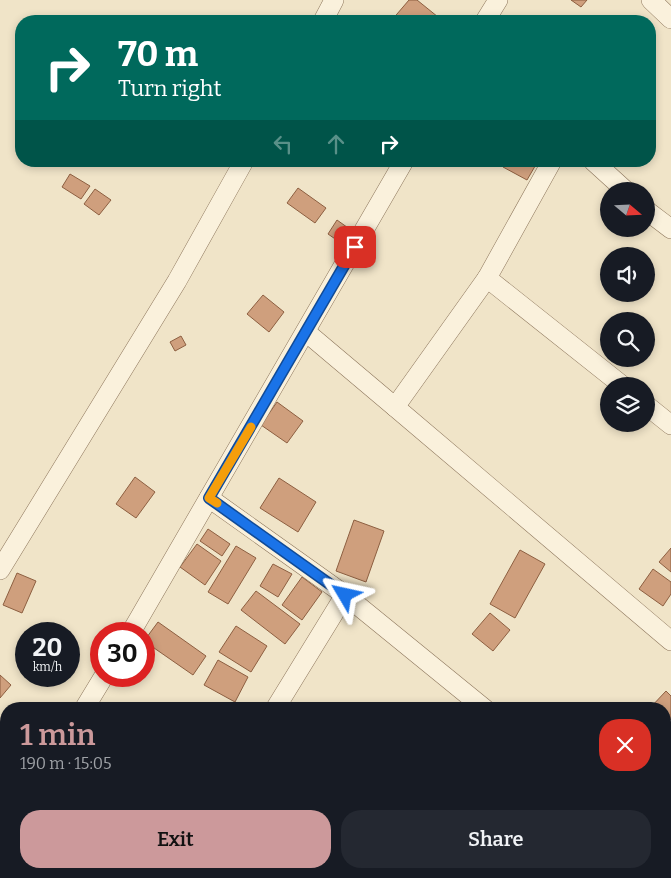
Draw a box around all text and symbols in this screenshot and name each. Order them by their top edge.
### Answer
text: 70 m [118,33,198,75]
icon: right [35,35,100,100]
text: Turn right [118,75,221,102]
icon: left [269,130,297,158]
icon: ahead [322,130,350,158]
icon: right [375,130,403,158]
north arrow [600,182,655,238]
map controls [600,182,655,432]
pin [334,226,376,268]
icon: arrive [341,233,369,261]
button: sound [600,247,655,302]
button: search [600,312,655,367]
button: layers [600,377,655,432]
position arrow [318,568,370,620]
speed limit sign: 30 [90,622,155,687]
text: 20 [33,633,62,663]
text: km/h [33,660,62,674]
text: 1 min [20,717,95,753]
button: close [599,719,651,771]
text: 190 m · 15:05 [20,754,112,773]
button: Exit [20,810,331,868]
button: Share [341,810,651,868]

